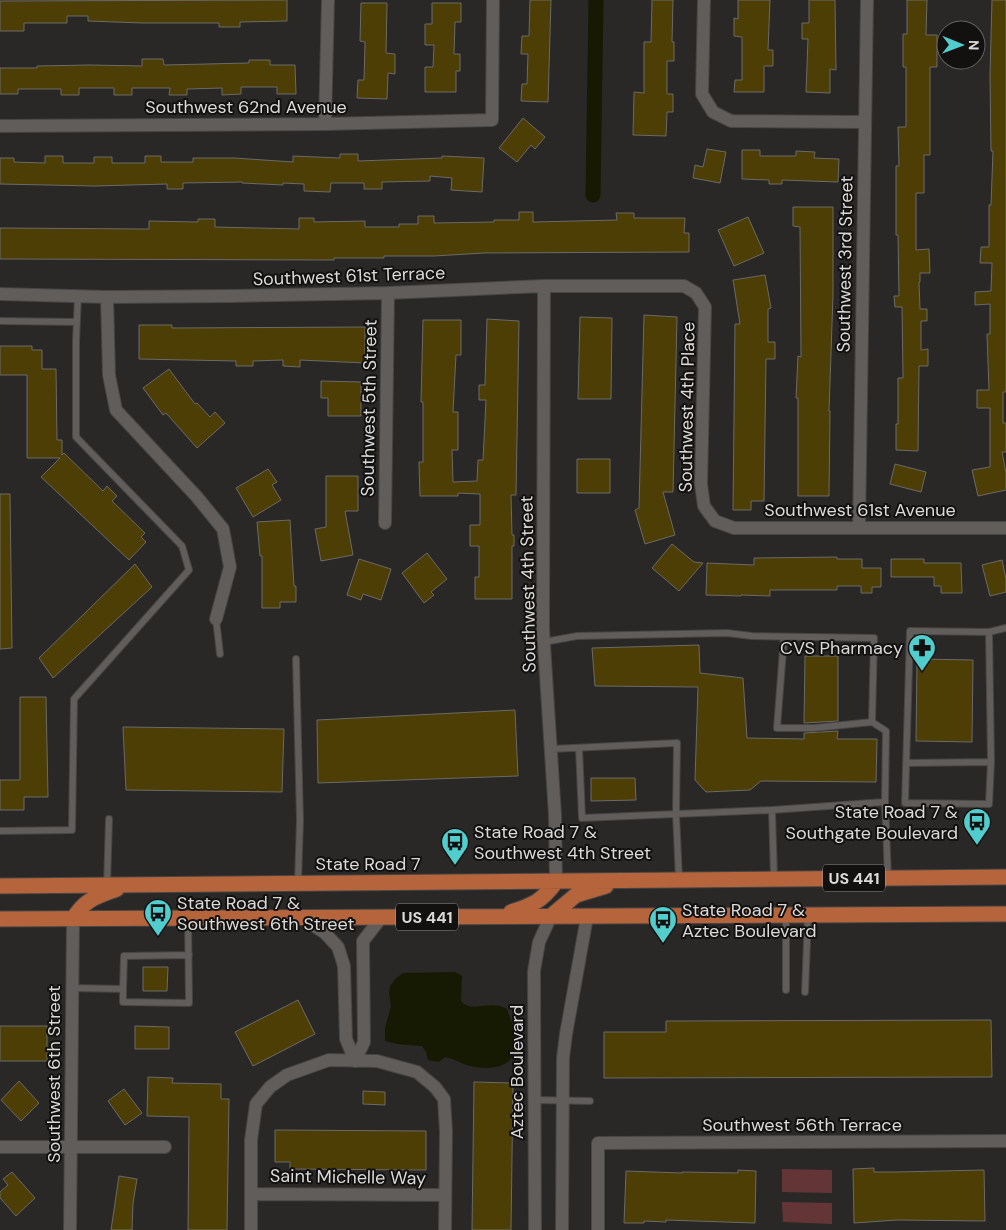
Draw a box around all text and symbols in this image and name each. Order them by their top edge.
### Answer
north arrow [936,20,986,70]
text: N [965,40,983,50]
street label: Southwest 62nd Avenue [145,95,347,119]
street label: Southwest 3rd Street [831,175,859,353]
street label: Southwest 61st Terrace [252,261,446,291]
street label: Southwest 5th Street [355,319,383,497]
street label: Southwest 4th Place [674,321,700,493]
street label: Southwest 4th Street [514,495,542,673]
street label: Southwest 61st Avenue [764,498,956,522]
pharmacy icon: CVS Pharmacy [907,633,937,672]
place label: CVS Pharmacy [780,636,903,660]
place label: State Road 7 & Southgate Boulevard [786,800,958,845]
bus stop icon: State Road 7 & Southgate Boulevard [962,807,992,846]
place label: State Road 7 & Southwest 4th Street [474,820,651,865]
bus stop icon: State Road 7 & Southwest 4th Street [440,827,470,866]
street label: State Road 7 [315,852,421,876]
road number: US 441 [823,864,885,891]
place label: State Road 7 & Southwest 6th Street [177,891,354,936]
bus stop icon: State Road 7 & Southwest 6th Street [143,898,173,937]
place label: State Road 7 & Aztec Boulevard [682,898,816,943]
road number: US 441 [396,904,458,930]
bus stop icon: State Road 7 & Aztec Boulevard [648,905,678,944]
street label: Southwest 6th Street [42,985,66,1163]
street label: Aztec Boulevard [505,1005,529,1139]
street label: Southwest 56th Terrace [702,1113,902,1137]
street label: Saint Michelle Way [270,1164,426,1190]

